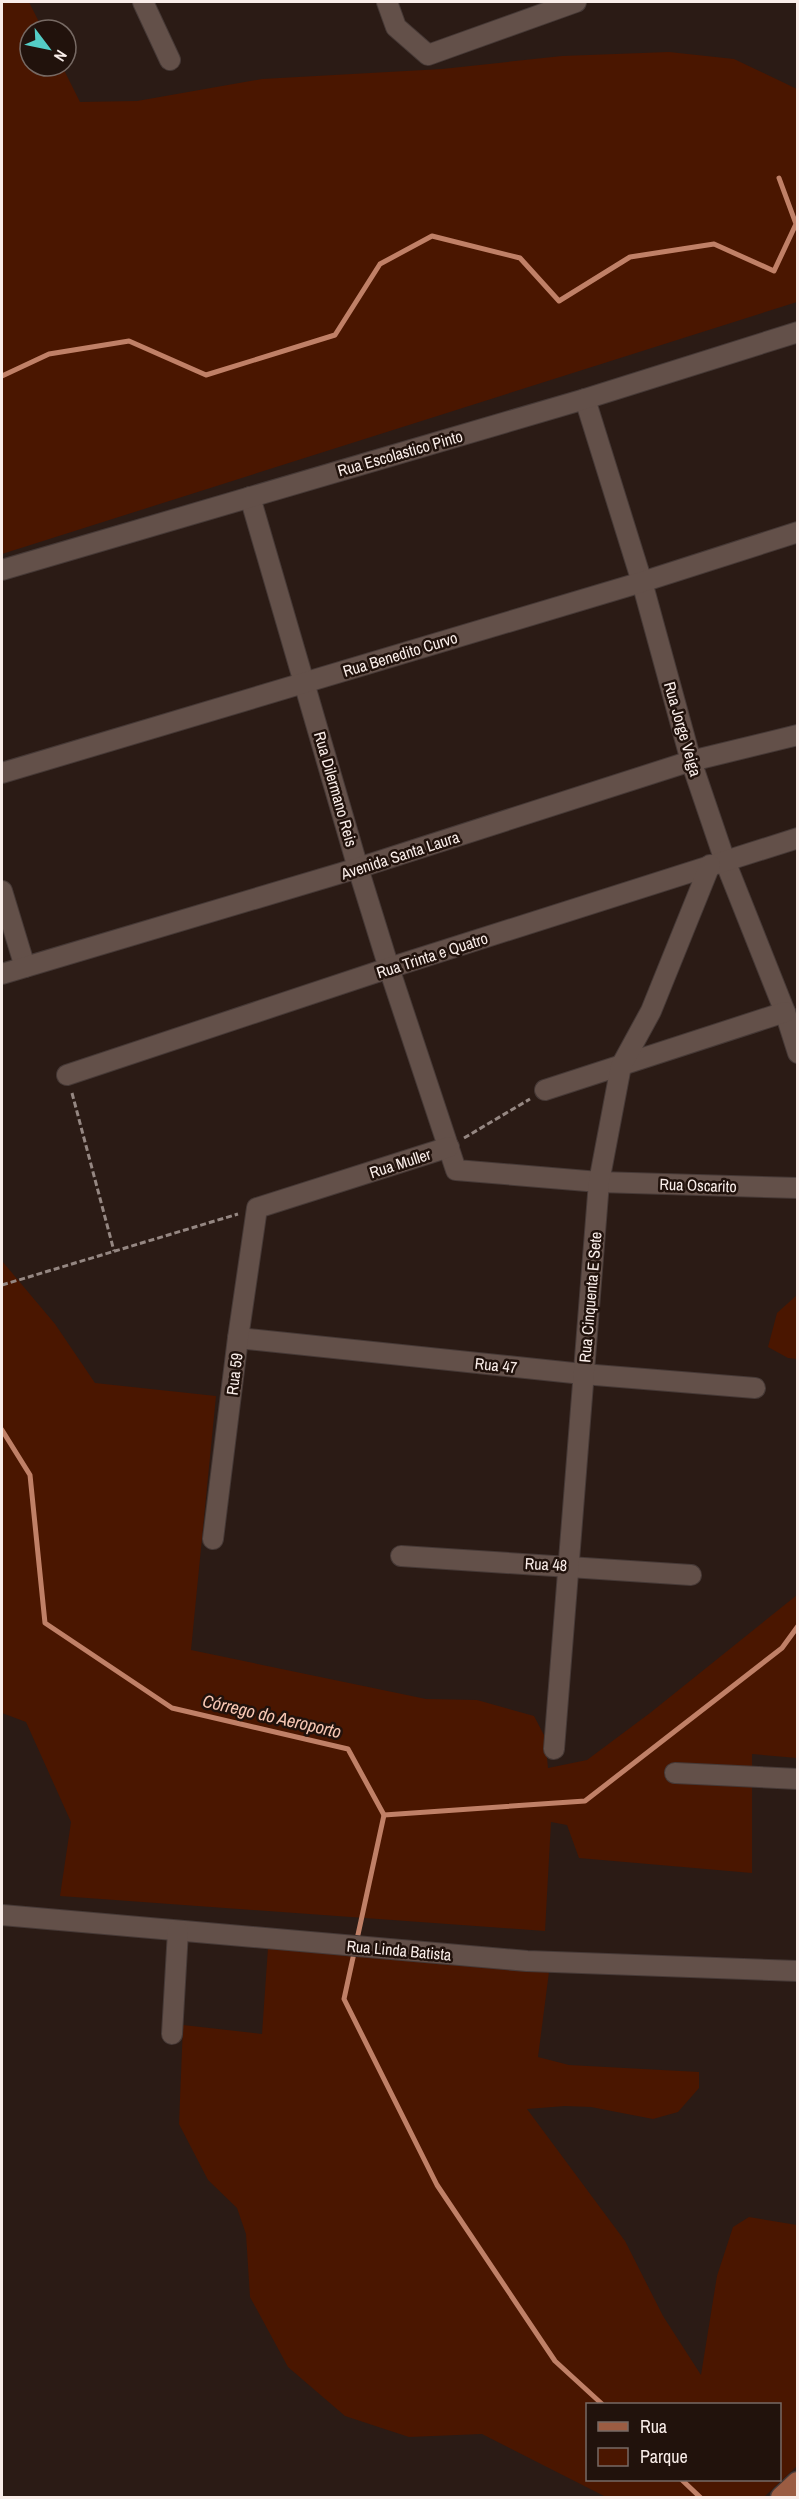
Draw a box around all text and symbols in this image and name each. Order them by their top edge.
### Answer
north arrow [18,18,78,78]
text: N [49,46,73,66]
street label: Rua Escolastico Pinto [335,425,465,481]
street label: Rua Benedito Curvo [340,626,460,682]
street label: Rua Jorge Veiga [659,679,707,780]
street label: Rua Dilermano Reis [309,729,363,849]
street label: Avenida Santa Laura [337,825,463,885]
street label: Rua Trinta e Quatro [373,927,491,983]
street label: Rua Muller [366,1143,434,1183]
street label: Rua Oscarito [659,1173,737,1197]
street label: Rua Cinquenta E Sete [573,1231,607,1363]
street label: Rua 59 [221,1352,247,1396]
street label: Rua 47 [474,1352,518,1378]
street label: Rua 48 [524,1552,568,1576]
water label: Córrego do Aeroporto [200,1688,344,1744]
street label: Rua Linda Batista [346,1934,453,1966]
legend [586,2403,781,2481]
text: Rua [640,2414,667,2439]
text: Parque [640,2444,688,2469]

